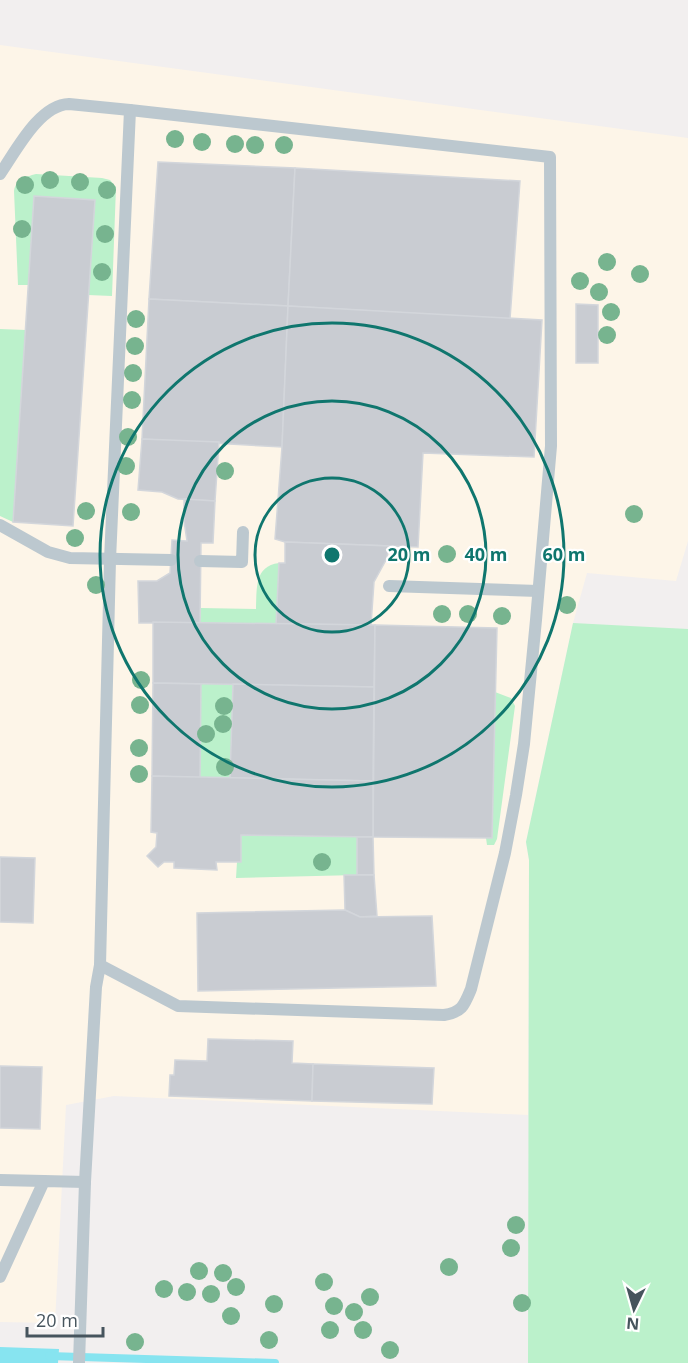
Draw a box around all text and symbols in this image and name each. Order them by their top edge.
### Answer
text: 20 m [388,542,430,566]
text: 40 m [465,542,507,566]
text: 60 m [543,542,585,566]
centre of rings [322,545,342,565]
north arrow [604,1279,664,1339]
scale bar [27,1300,104,1338]
text: 20 m [36,1308,78,1332]
text: N [625,1312,640,1335]

